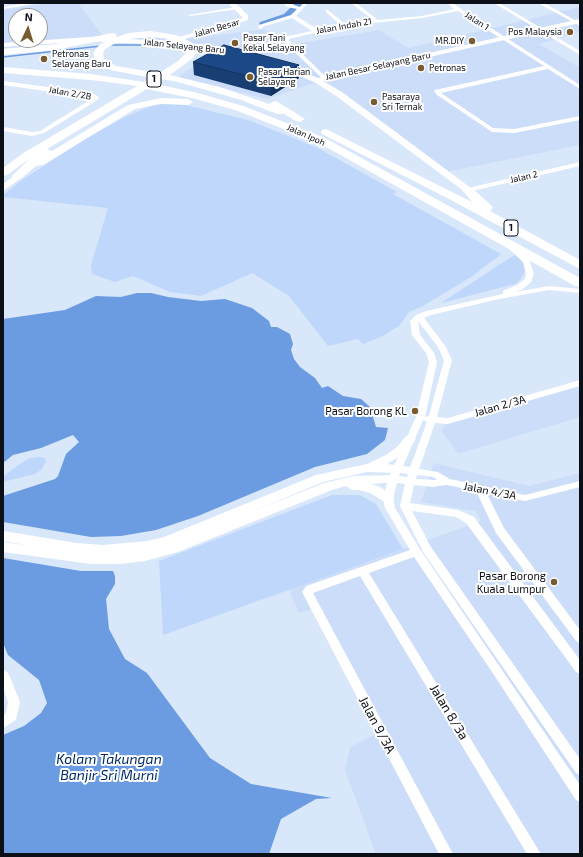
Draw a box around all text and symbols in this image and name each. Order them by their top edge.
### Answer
north arrow [8,8,48,48]
street label: Jalan 1 [463,9,491,33]
text: N [24,10,33,23]
street label: Jalan Besar [193,16,241,40]
street label: Jalan Indah 21 [315,16,373,36]
place label: Pos Malaysia [508,27,562,37]
marker: Pos Malaysia [565,27,575,37]
place label: Pasar Tani Kekal Selayang [243,33,305,54]
street label: Jalan Selayang Baru [143,36,225,56]
place label: MR.DIY [435,36,464,46]
marker: MR.DIY [467,36,477,46]
marker: Pasar Tani Kekal Selayang [230,38,240,48]
place label: Petronas Selayang Baru [52,49,111,70]
street label: Jalan Besar Selayang Baru [325,50,431,82]
marker: Petronas Selayang Baru [39,54,49,64]
marker: Petronas [416,63,426,73]
place label: Petronas [429,63,466,73]
place label: Pasar Harian Selayang [258,67,310,88]
road number: 1 [147,71,161,87]
marker: Pasar Harian Selayang [245,72,255,82]
street label: Jalan 2/2B [48,84,92,102]
place label: Pasaraya Sri Ternak [382,92,422,113]
marker: Pasaraya Sri Ternak [369,97,379,107]
street label: Jalan Ipoh [285,122,327,148]
street label: Jalan 2 [509,169,539,185]
road number: 1 [504,220,518,236]
street label: Jalan 2/3A [473,392,527,420]
place label: Pasar Borong KL [325,404,407,418]
marker: Pasar Borong KL [410,406,420,416]
street label: Jalan 4/3A [463,479,517,503]
place label: Pasar Borong Kuala Lumpur [477,569,546,595]
marker: Pasar Borong Kuala Lumpur [549,577,559,587]
street label: Jalan 8/3a [426,681,472,743]
street label: Jalan 9/3A [355,694,399,756]
water label: Kolam Takungan Banjir Sri Murni [56,751,162,784]

